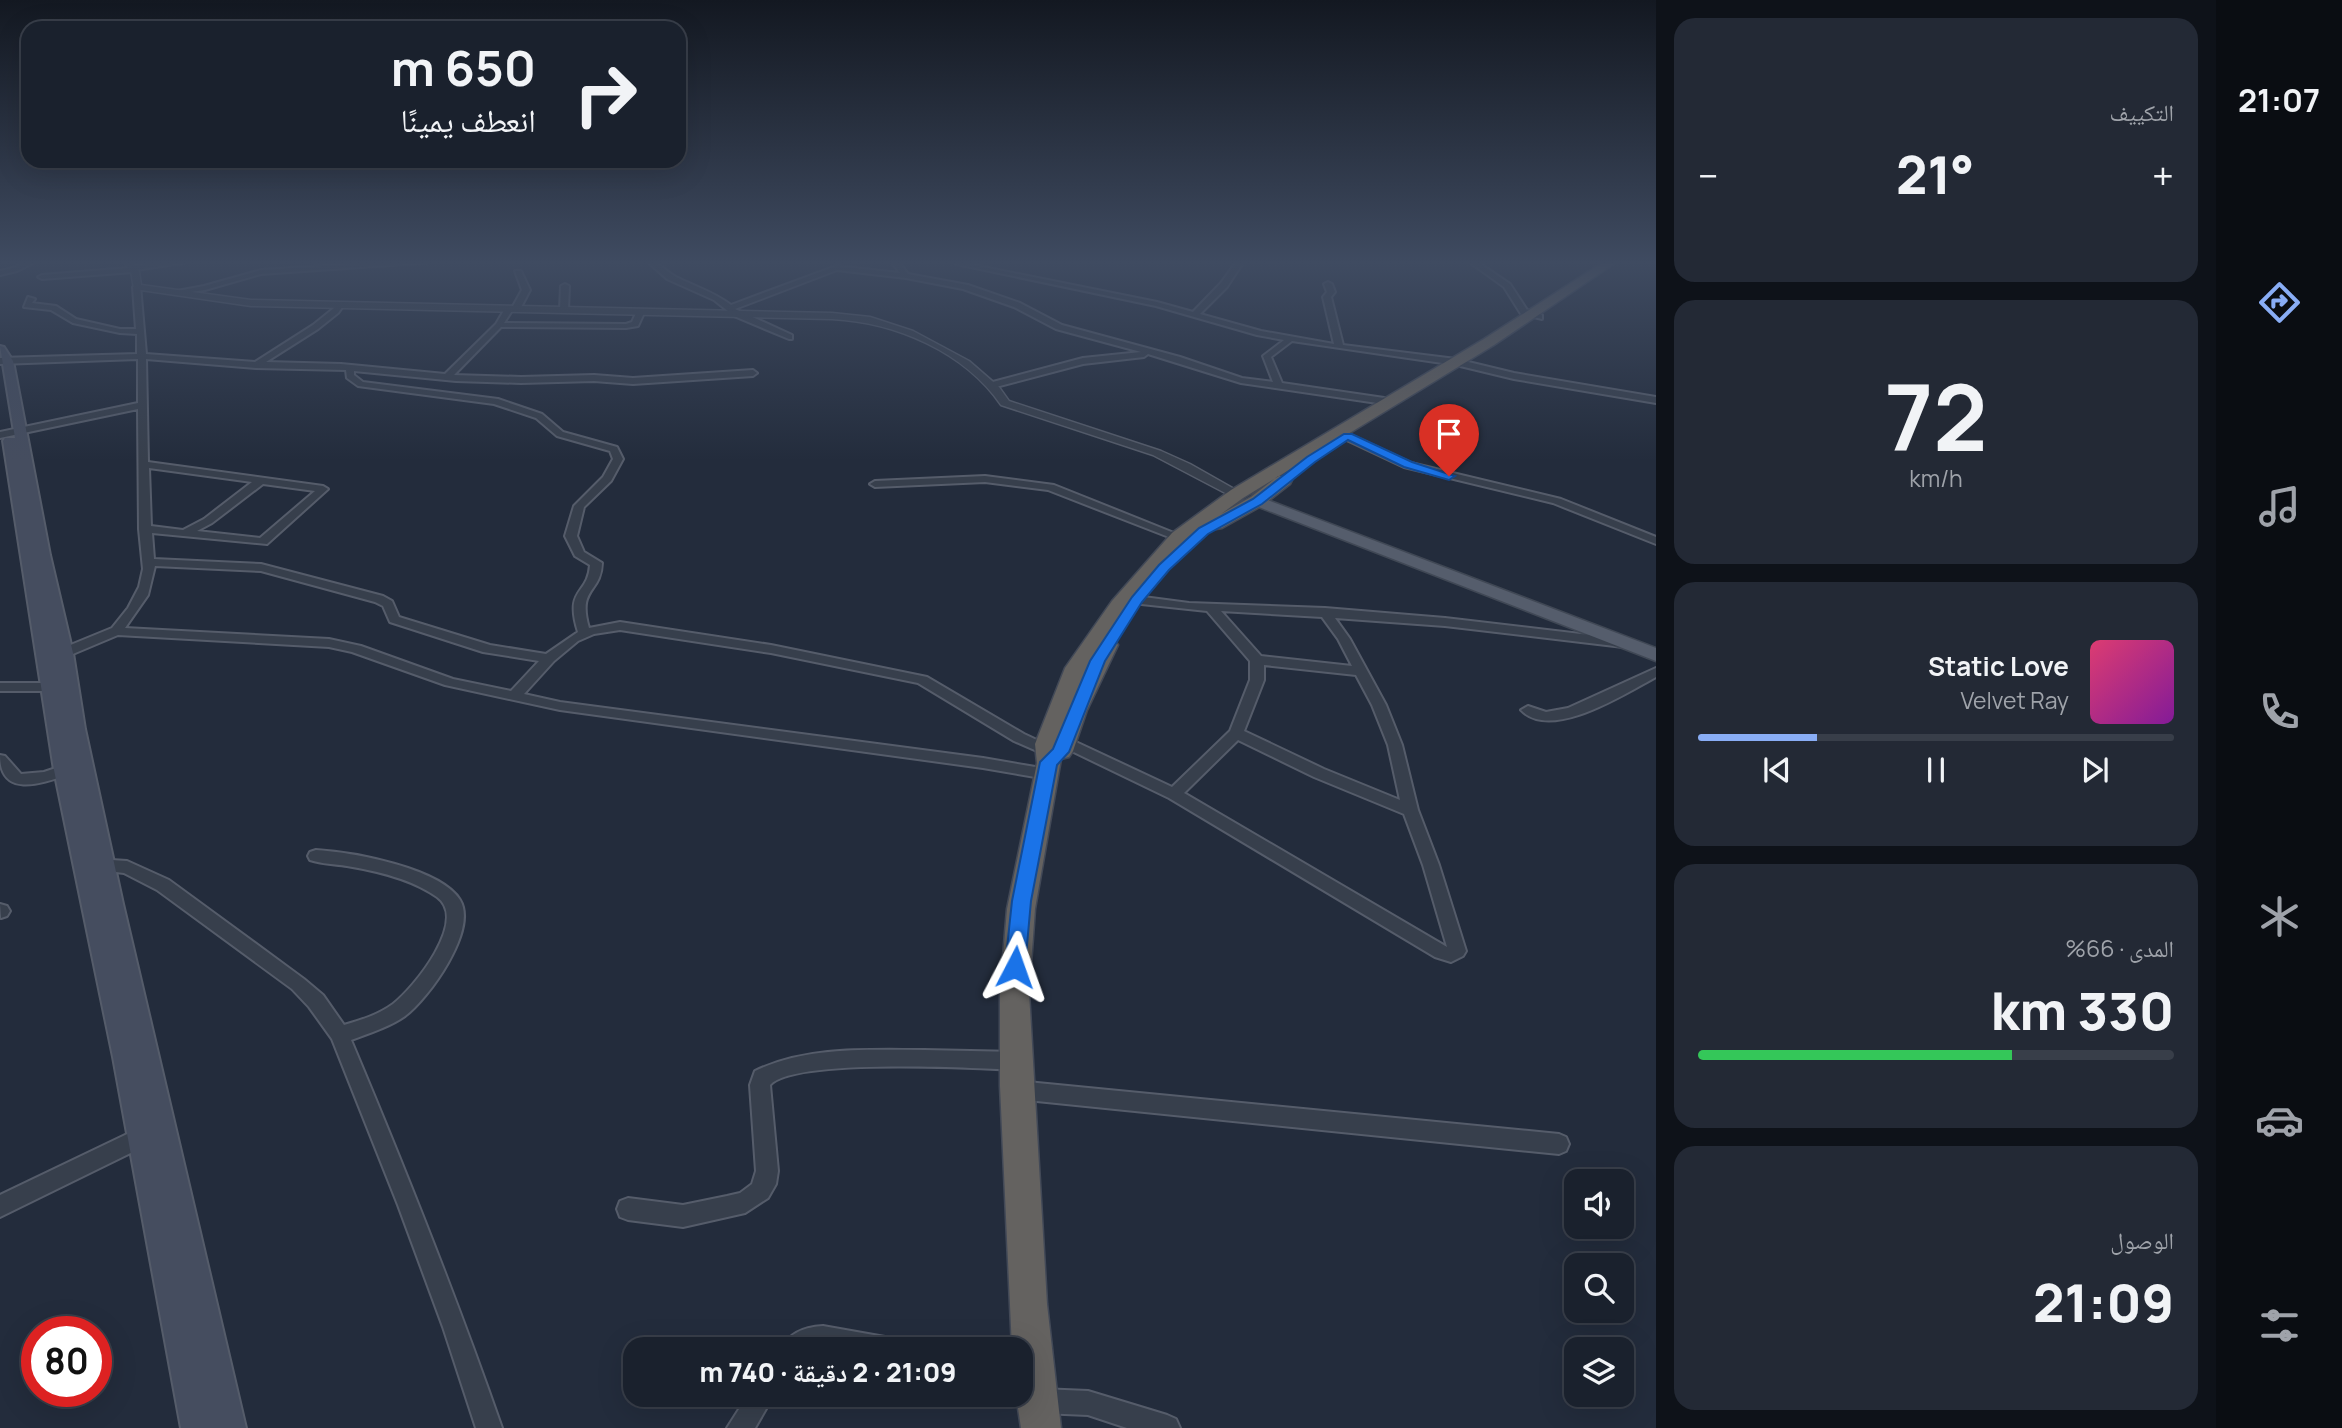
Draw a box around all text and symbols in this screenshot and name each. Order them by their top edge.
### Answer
text: 650 m [391,34,536,101]
icon: right [560,49,651,140]
text: 21:07 [2238,78,2320,122]
text: التكييف [2109,96,2174,128]
text: انعطف يمينًا [401,98,536,142]
text: 21° [1896,139,1975,210]
text: − [1698,149,1719,201]
text: + [2152,149,2174,201]
icon: directions [2255,278,2304,327]
text: 72 [1885,354,1987,478]
pin [1419,404,1479,476]
icon: arrive [1430,415,1468,453]
text: km/h [1909,462,1963,494]
icon: music [2255,482,2304,531]
text: Static Love [1928,648,2069,684]
text: Velvet Ray [1960,684,2069,716]
icon: phone [2255,687,2304,736]
icon: previous [1758,751,1796,789]
icon: pause [1917,751,1955,789]
icon: next [2076,751,2114,789]
icon: climate [2255,892,2304,941]
position arrow [978,930,1052,1004]
text: المدى · 66% [2065,932,2174,964]
text: 330 km [1991,975,2174,1046]
icon: car [2255,1096,2304,1145]
map controls [1564,1169,1634,1407]
button: sound [1564,1169,1634,1239]
text: الوصول [2110,1224,2174,1256]
button: search [1564,1253,1634,1323]
text: 21:09 [2033,1267,2174,1338]
icon: filters [2255,1301,2304,1350]
speed limit sign: 80 [21,1316,112,1407]
button: layers [1564,1337,1634,1407]
text: 21:09 · 2 دقيقة · 740 m [699,1354,957,1390]

